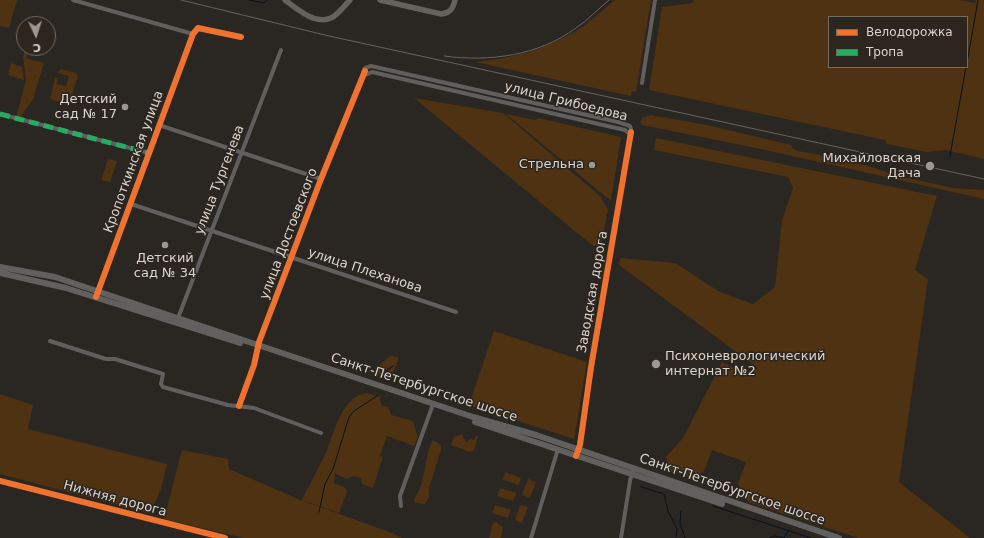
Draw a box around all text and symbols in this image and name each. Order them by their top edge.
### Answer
north arrow [16,16,56,56]
legend [828,16,968,68]
text: Велодорожка [866,25,953,39]
text: С [32,41,41,54]
text: Тропа [866,45,904,59]
street label: улица Грибоедова [503,79,629,125]
street label: Кропоткинская улица [101,89,167,235]
place label: Детский сад № 17 [55,92,117,123]
marker: Детский сад № 17 [120,102,130,112]
street label: улица Тургенева [192,123,248,237]
place label: Михайловская Дача [823,151,921,182]
place label: Стрельна [519,157,584,173]
marker: Стрельна [587,160,597,170]
marker: Михайловская Дача [924,160,936,172]
street label: улица Достоевского [257,166,321,302]
street label: Заводская дорога [575,230,611,354]
marker: Детский сад № 34 [160,240,170,250]
street label: улица Плеханова [306,245,424,297]
place label: Детский сад № 34 [134,251,196,282]
place label: Психоневрологический интернат №2 [665,349,826,380]
street label: Санкт-Петербургское шоссе [329,350,519,426]
marker: Психоневрологический интернат №2 [650,358,662,370]
street label: Санкт-Петербургское шоссе [637,451,827,529]
street label: Нижняя дорога [62,478,168,520]

